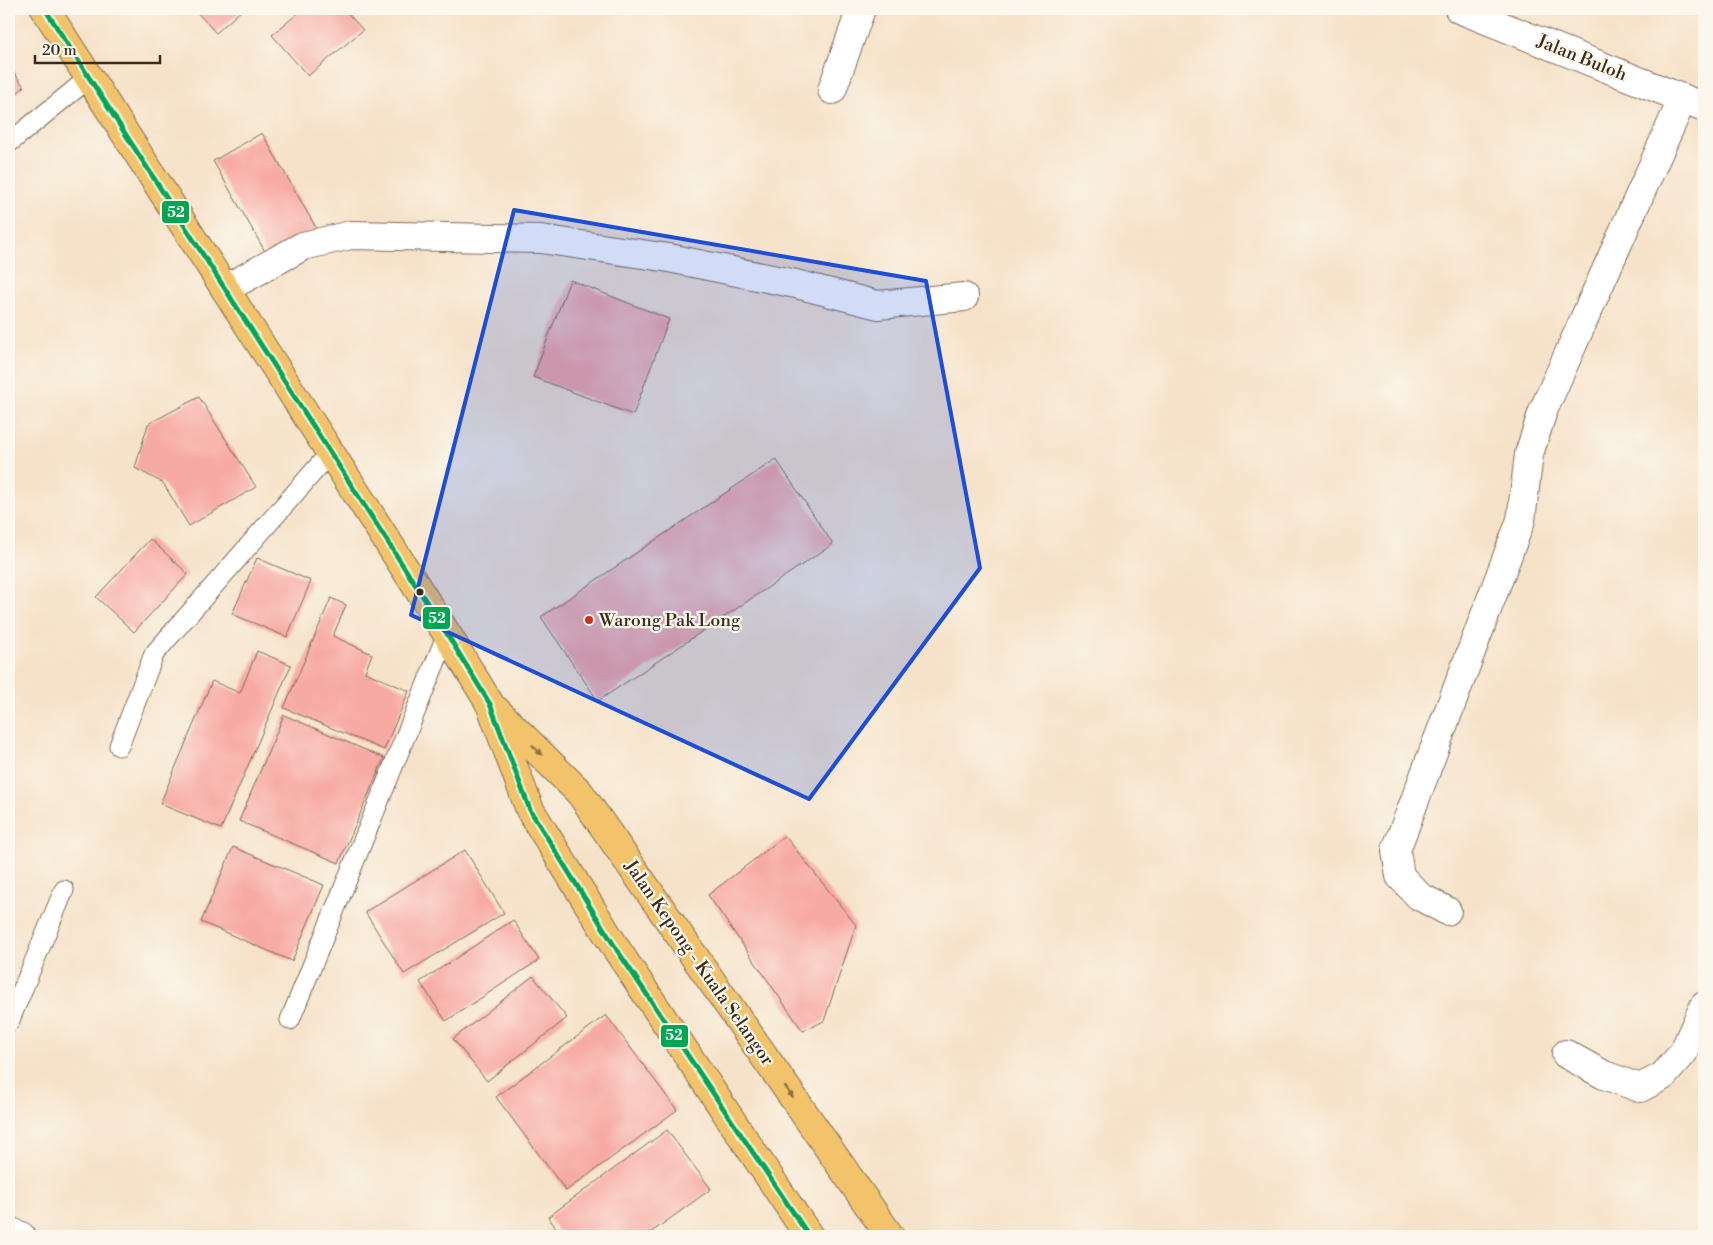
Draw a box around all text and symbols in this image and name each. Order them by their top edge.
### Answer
street label: Jalan Buloh [1533,29,1630,87]
scale bar [35,32,160,64]
text: 20 m [42,41,77,60]
line badge: 52 [161,200,190,224]
text: 52 [167,204,185,222]
unlabelled marker [415,587,425,597]
line badge: 52 [422,606,451,630]
place label: Warong Pak Long [598,609,741,632]
text: 52 [428,610,446,628]
marker: Warong Pak Long [583,614,595,626]
one-way arrow [531,744,543,756]
street label: Jalan Kepong - Kuala Selangor [619,855,779,1070]
line badge: 52 [660,1024,689,1048]
text: 52 [665,1027,683,1045]
one-way arrow [784,1085,794,1098]

